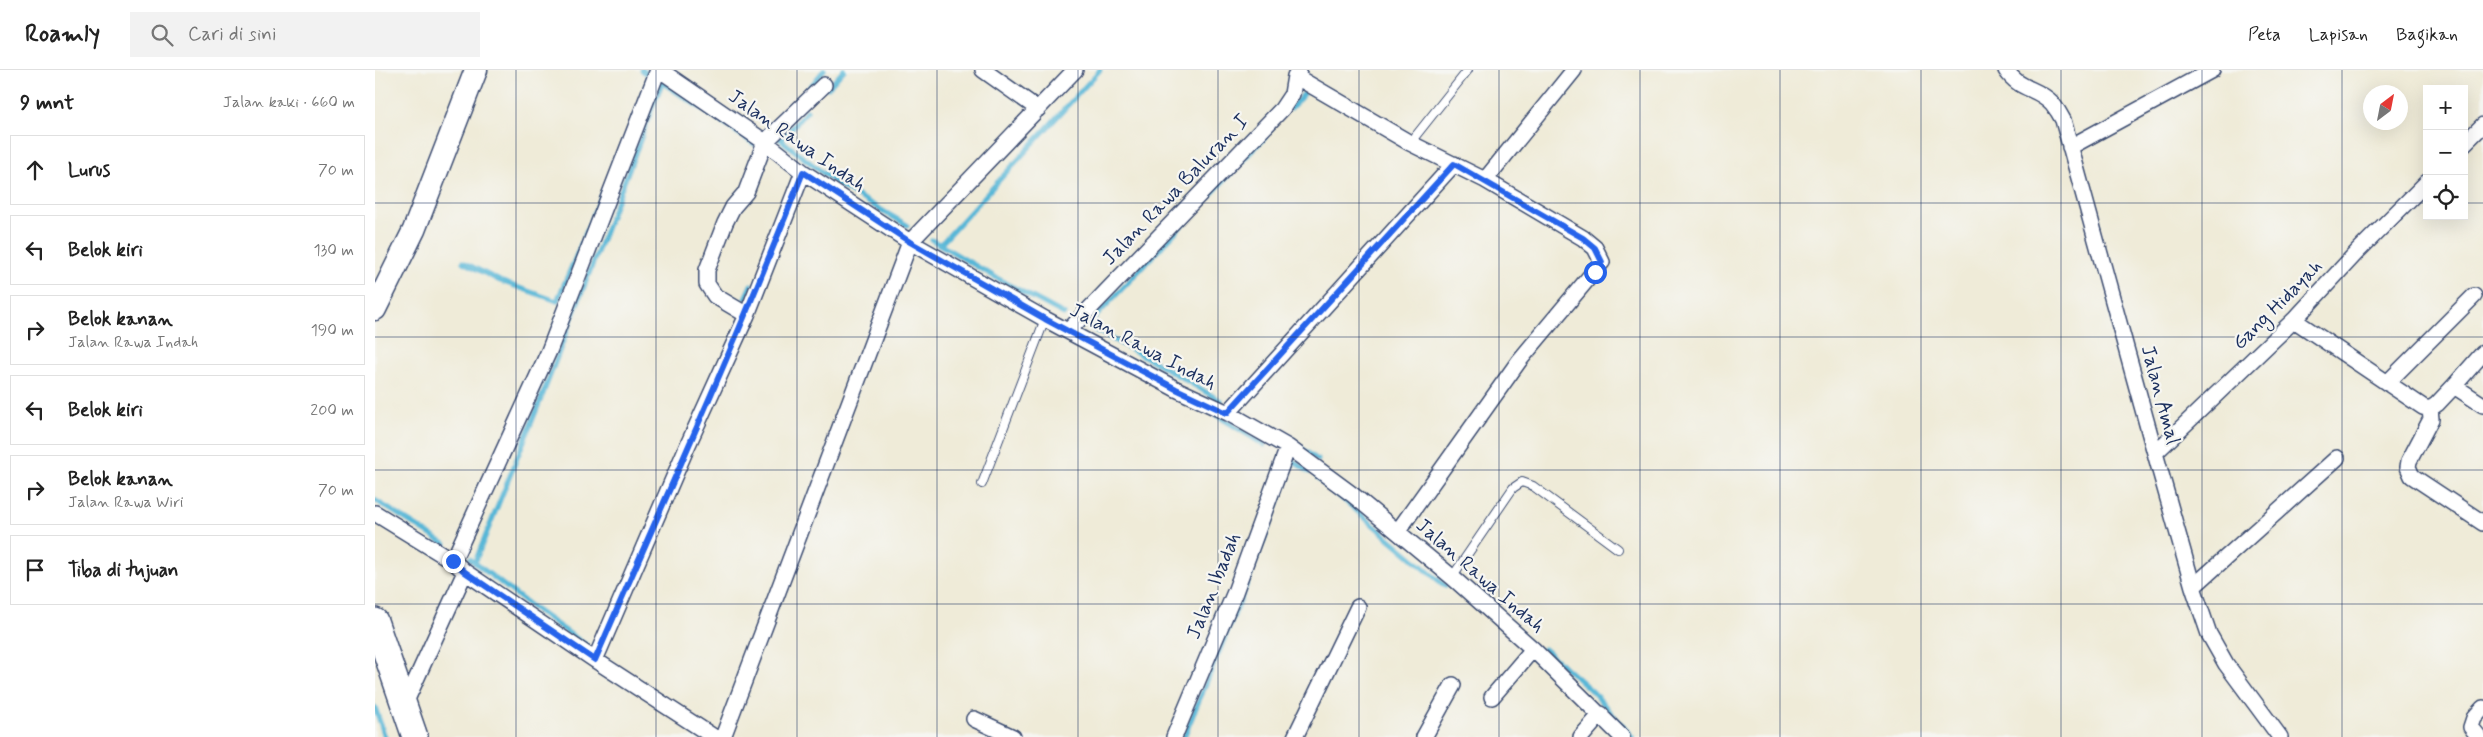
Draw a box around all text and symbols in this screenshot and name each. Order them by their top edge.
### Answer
search box [130,12,480,57]
text: Roamly [25,19,100,50]
icon: search [148,21,176,49]
text: Cari di sini [188,22,276,47]
text: Peta [2248,23,2281,47]
text: Lapisan [2309,23,2368,47]
text: Bagikan [2396,23,2458,47]
street label: Jalan Rawa Indah [723,83,871,199]
north arrow [2363,85,2408,130]
map controls [2423,85,2468,220]
button: + [2423,85,2468,130]
text: 9 mnt [20,89,74,117]
text: Jalan kaki · 660 m [223,92,355,113]
street label: Jalan Rawa Baluran I [1097,108,1256,272]
button: − [2423,130,2468,175]
icon: ahead [21,156,49,184]
text: Lurus [68,158,110,183]
text: 70 m [318,160,354,181]
button: locate [2423,175,2468,220]
icon: left [21,236,49,264]
text: Belok kiri [68,238,143,263]
text: 130 m [313,240,354,261]
street label: Gang Hidayah [2227,254,2330,357]
route start [1584,261,1607,284]
street label: Jalan Rawa Indah [1065,297,1221,397]
text: Belok kanan [68,307,173,332]
icon: right [21,316,49,344]
text: 190 m [311,320,354,341]
text: Jalan Rawa Indah [68,332,198,353]
street label: Jalan Amal [2134,342,2186,448]
icon: left [21,396,49,424]
text: Belok kiri [68,398,143,423]
text: 200 m [310,400,354,421]
text: Belok kanan [68,467,173,492]
icon: right [21,476,49,504]
text: 70 m [318,480,354,501]
text: Jalan Rawa Wiri [68,492,183,513]
street label: Jalan Rawa Indah [1410,512,1550,640]
street label: Jalan Ibadah [1180,529,1248,643]
route end [442,550,465,573]
icon: arrive [21,556,49,584]
text: Tiba di tujuan [68,558,179,583]

